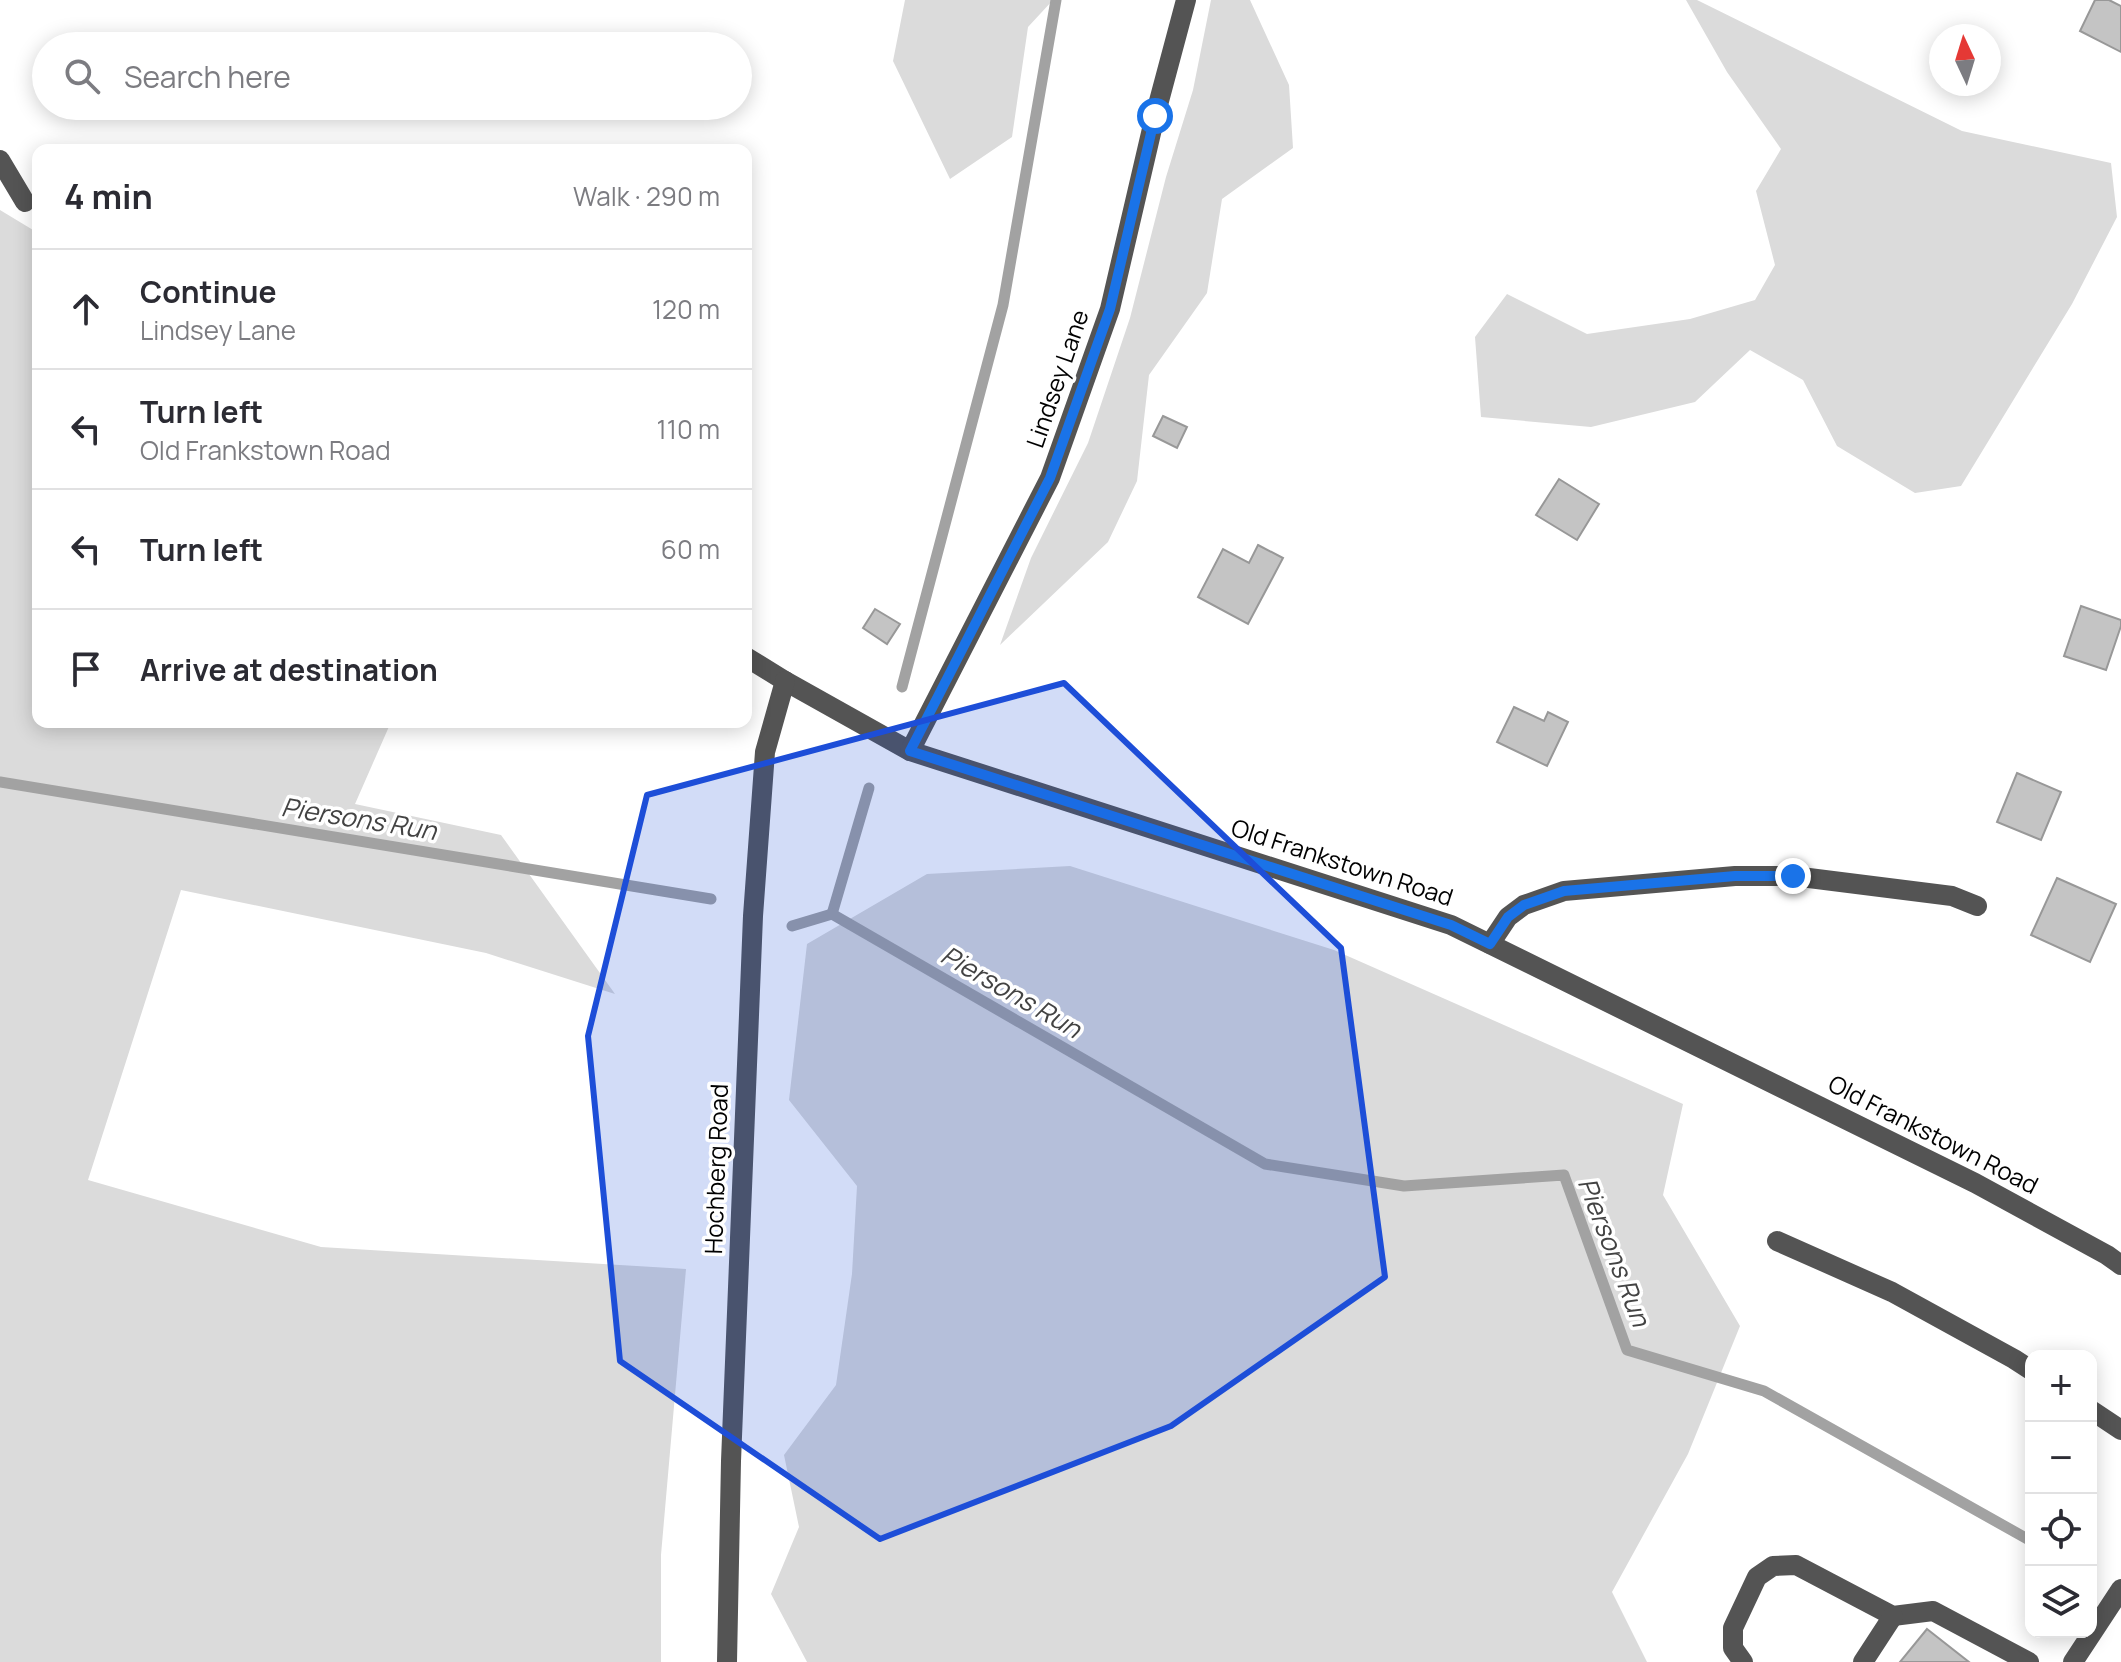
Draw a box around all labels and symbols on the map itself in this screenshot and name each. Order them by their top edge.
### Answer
north arrow [1929,24,2001,96]
route start [1137,98,1173,134]
street label: Lindsey Lane [1018,305,1096,452]
water label: Piersons Run [279,788,441,848]
street label: Old Frankstown Road [1227,810,1458,913]
route end [1775,858,1811,894]
water label: Piersons Run [935,936,1090,1047]
street label: Old Frankstown Road [1823,1066,2044,1201]
street label: Hochberg Road [696,1083,735,1255]
water label: Piersons Run [1570,1172,1660,1333]

